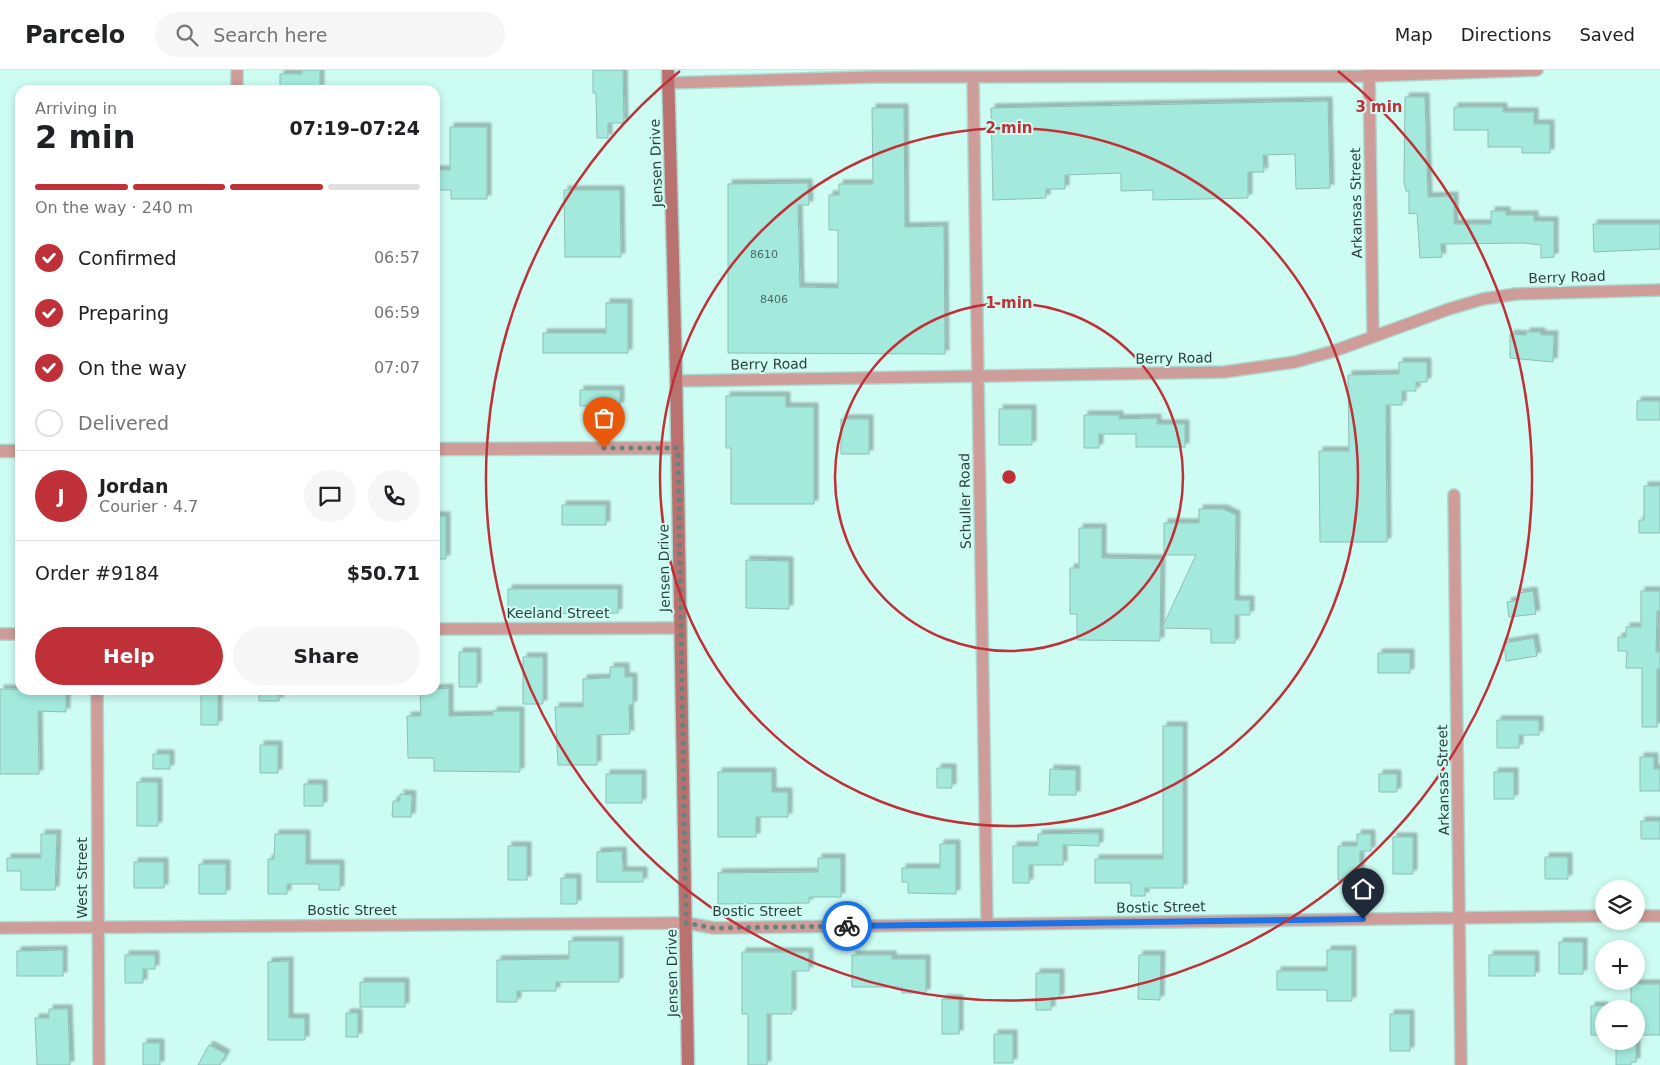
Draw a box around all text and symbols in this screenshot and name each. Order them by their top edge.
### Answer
search box [155,12,505,57]
text: Parcelo [25,21,125,49]
icon: search [173,21,201,49]
text: Search here [213,24,327,46]
text: Map [1395,24,1433,45]
text: Directions [1461,24,1551,45]
text: Saved [1579,24,1635,45]
text: 3 min [1355,98,1403,116]
text: Arriving in [35,99,117,118]
text: 07:19–07:24 [290,117,420,139]
text: 2 min [35,118,136,156]
street label: Jensen Drive [646,119,666,208]
text: 2 min [985,119,1033,137]
street label: Arkansas Street [1347,147,1365,259]
text: On the way · 240 m [35,198,193,217]
icon: check [35,244,63,272]
text: Confirmed [78,247,177,269]
text: 06:57 [374,248,420,267]
house number: 8610 [750,248,778,261]
street label: Berry Road [1528,268,1606,286]
house number: 8406 [760,293,788,306]
text: 1 min [985,294,1033,312]
icon: check [35,299,63,327]
text: Preparing [78,302,169,324]
text: 06:59 [374,303,420,322]
street label: Berry Road [1135,349,1213,367]
icon: check [35,354,63,382]
street label: Berry Road [730,355,808,373]
text: On the way [78,357,187,379]
text: 07:07 [374,358,420,377]
pin [583,397,625,448]
icon: bag [590,404,618,432]
text: Delivered [78,412,169,434]
street label: Schuller Road [956,453,974,549]
centre of rings [1000,468,1018,486]
button: chat [304,470,356,522]
button: phone [368,470,420,522]
text: Jordan [99,475,168,497]
text: J [57,485,65,507]
text: Courier · 4.7 [99,497,198,516]
street label: Jensen Drive [655,524,673,613]
text: Order #9184 [35,562,159,584]
text: $50.71 [347,562,420,584]
street label: Keeland Street [507,605,610,621]
button: Help [35,627,223,685]
button: Share [233,627,420,685]
street label: Arkansas Street [1434,724,1452,836]
street label: West Street [74,837,90,919]
pin [1342,868,1384,919]
icon: home [1349,875,1377,903]
map controls [1595,880,1645,1050]
button: layers [1595,880,1645,930]
street label: Bostic Street [1116,898,1206,916]
courier [822,901,872,951]
street label: Bostic Street [307,902,397,918]
street label: Bostic Street [712,903,802,919]
icon: bike [833,912,861,940]
street label: Jensen Drive [663,929,681,1018]
button: + [1595,940,1645,990]
button: − [1595,1000,1645,1050]

